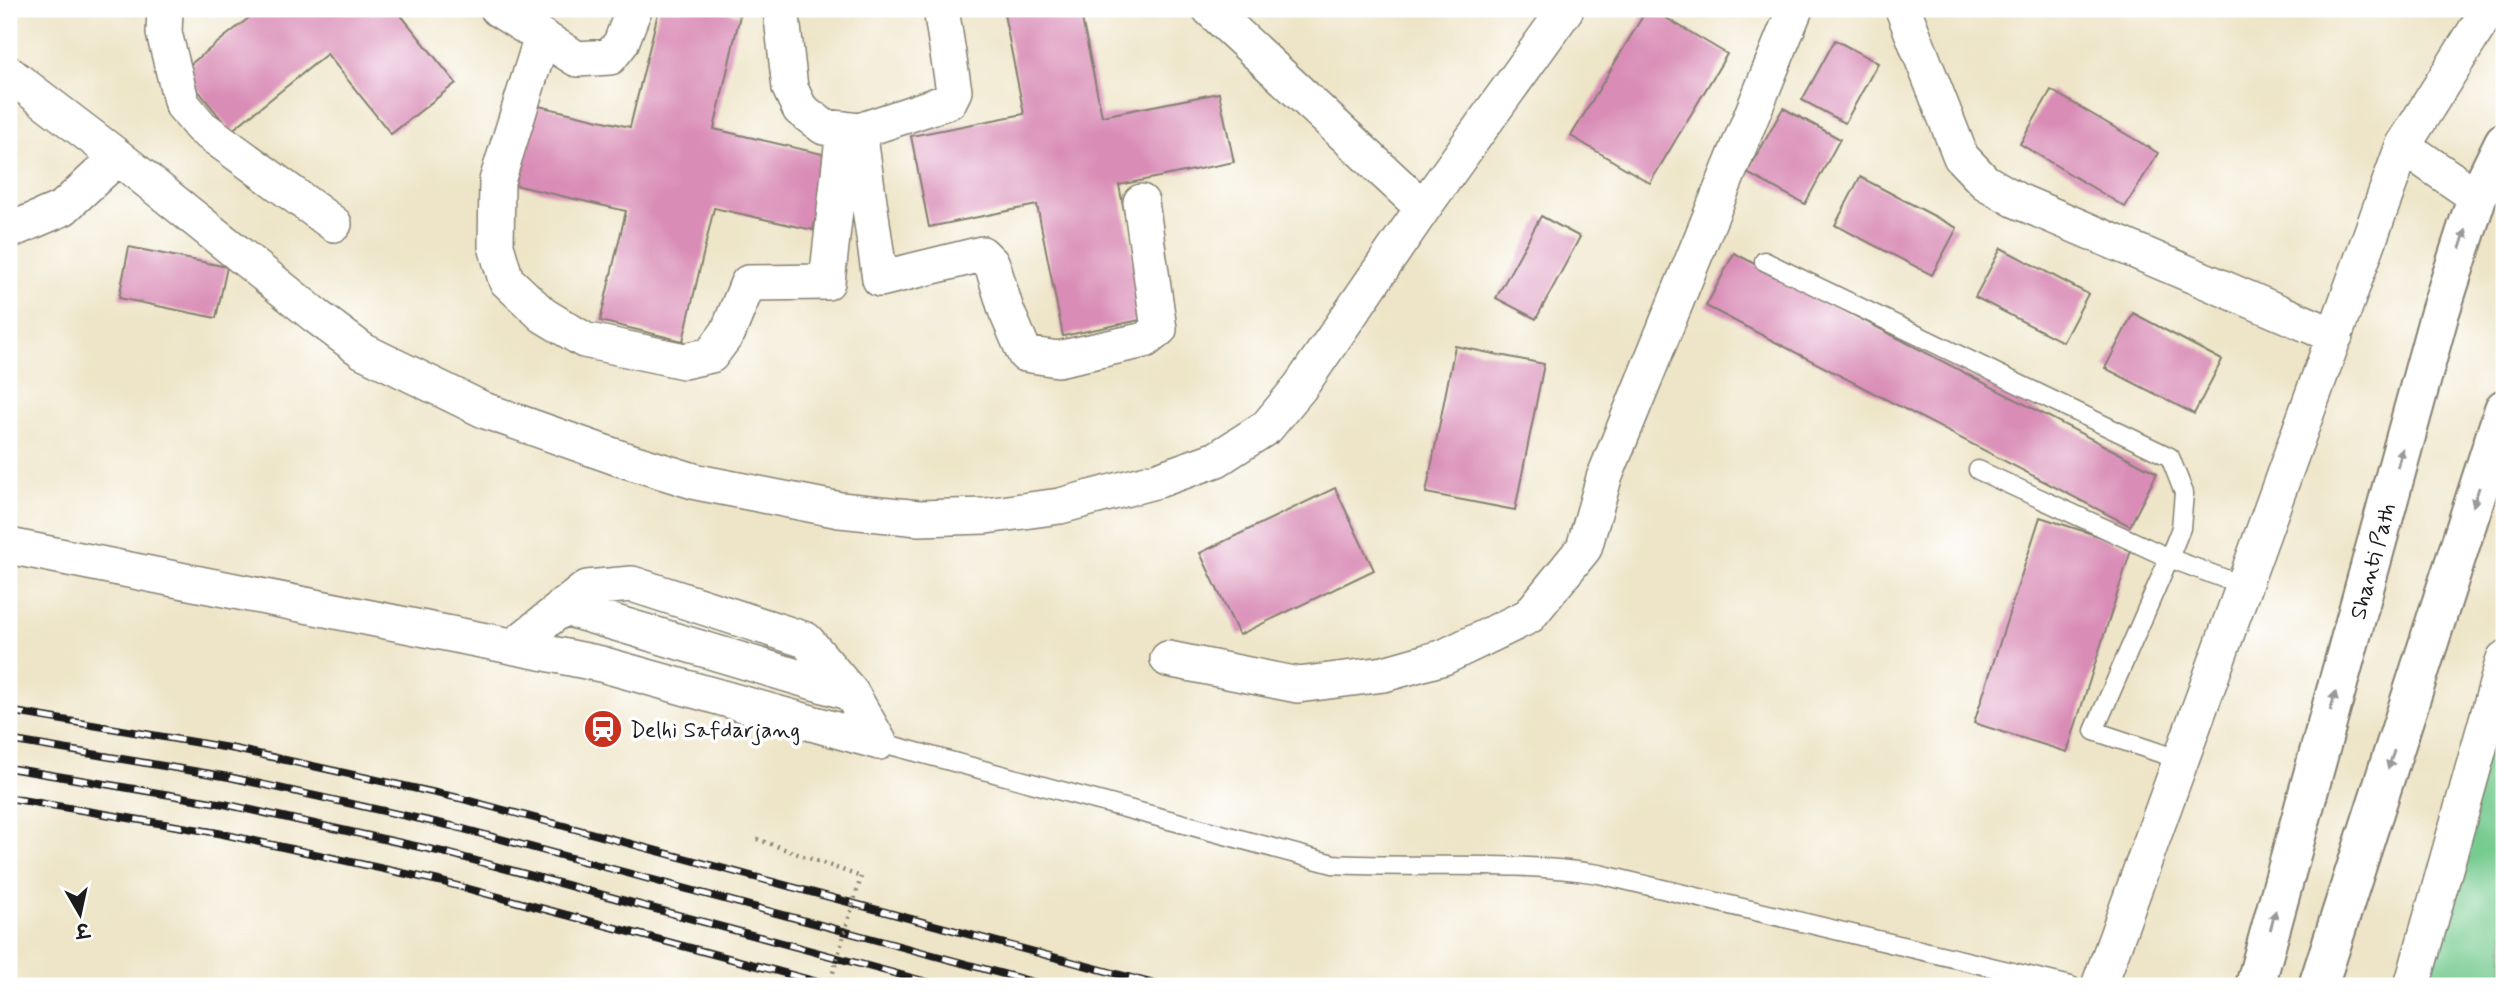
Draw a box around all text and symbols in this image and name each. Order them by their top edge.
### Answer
one-way arrow [2458,229,2469,250]
one-way arrow [2395,447,2406,469]
one-way arrow [2470,487,2481,508]
street label: Shanti Path [2344,500,2404,623]
one-way arrow [2329,690,2339,711]
station icon: Delhi Safdarjang [582,708,624,750]
place label: Delhi Safdarjang [630,716,800,746]
one-way arrow [2385,750,2396,771]
north arrow [46,880,116,950]
one-way arrow [2269,910,2279,931]
text: उ [72,916,93,943]

